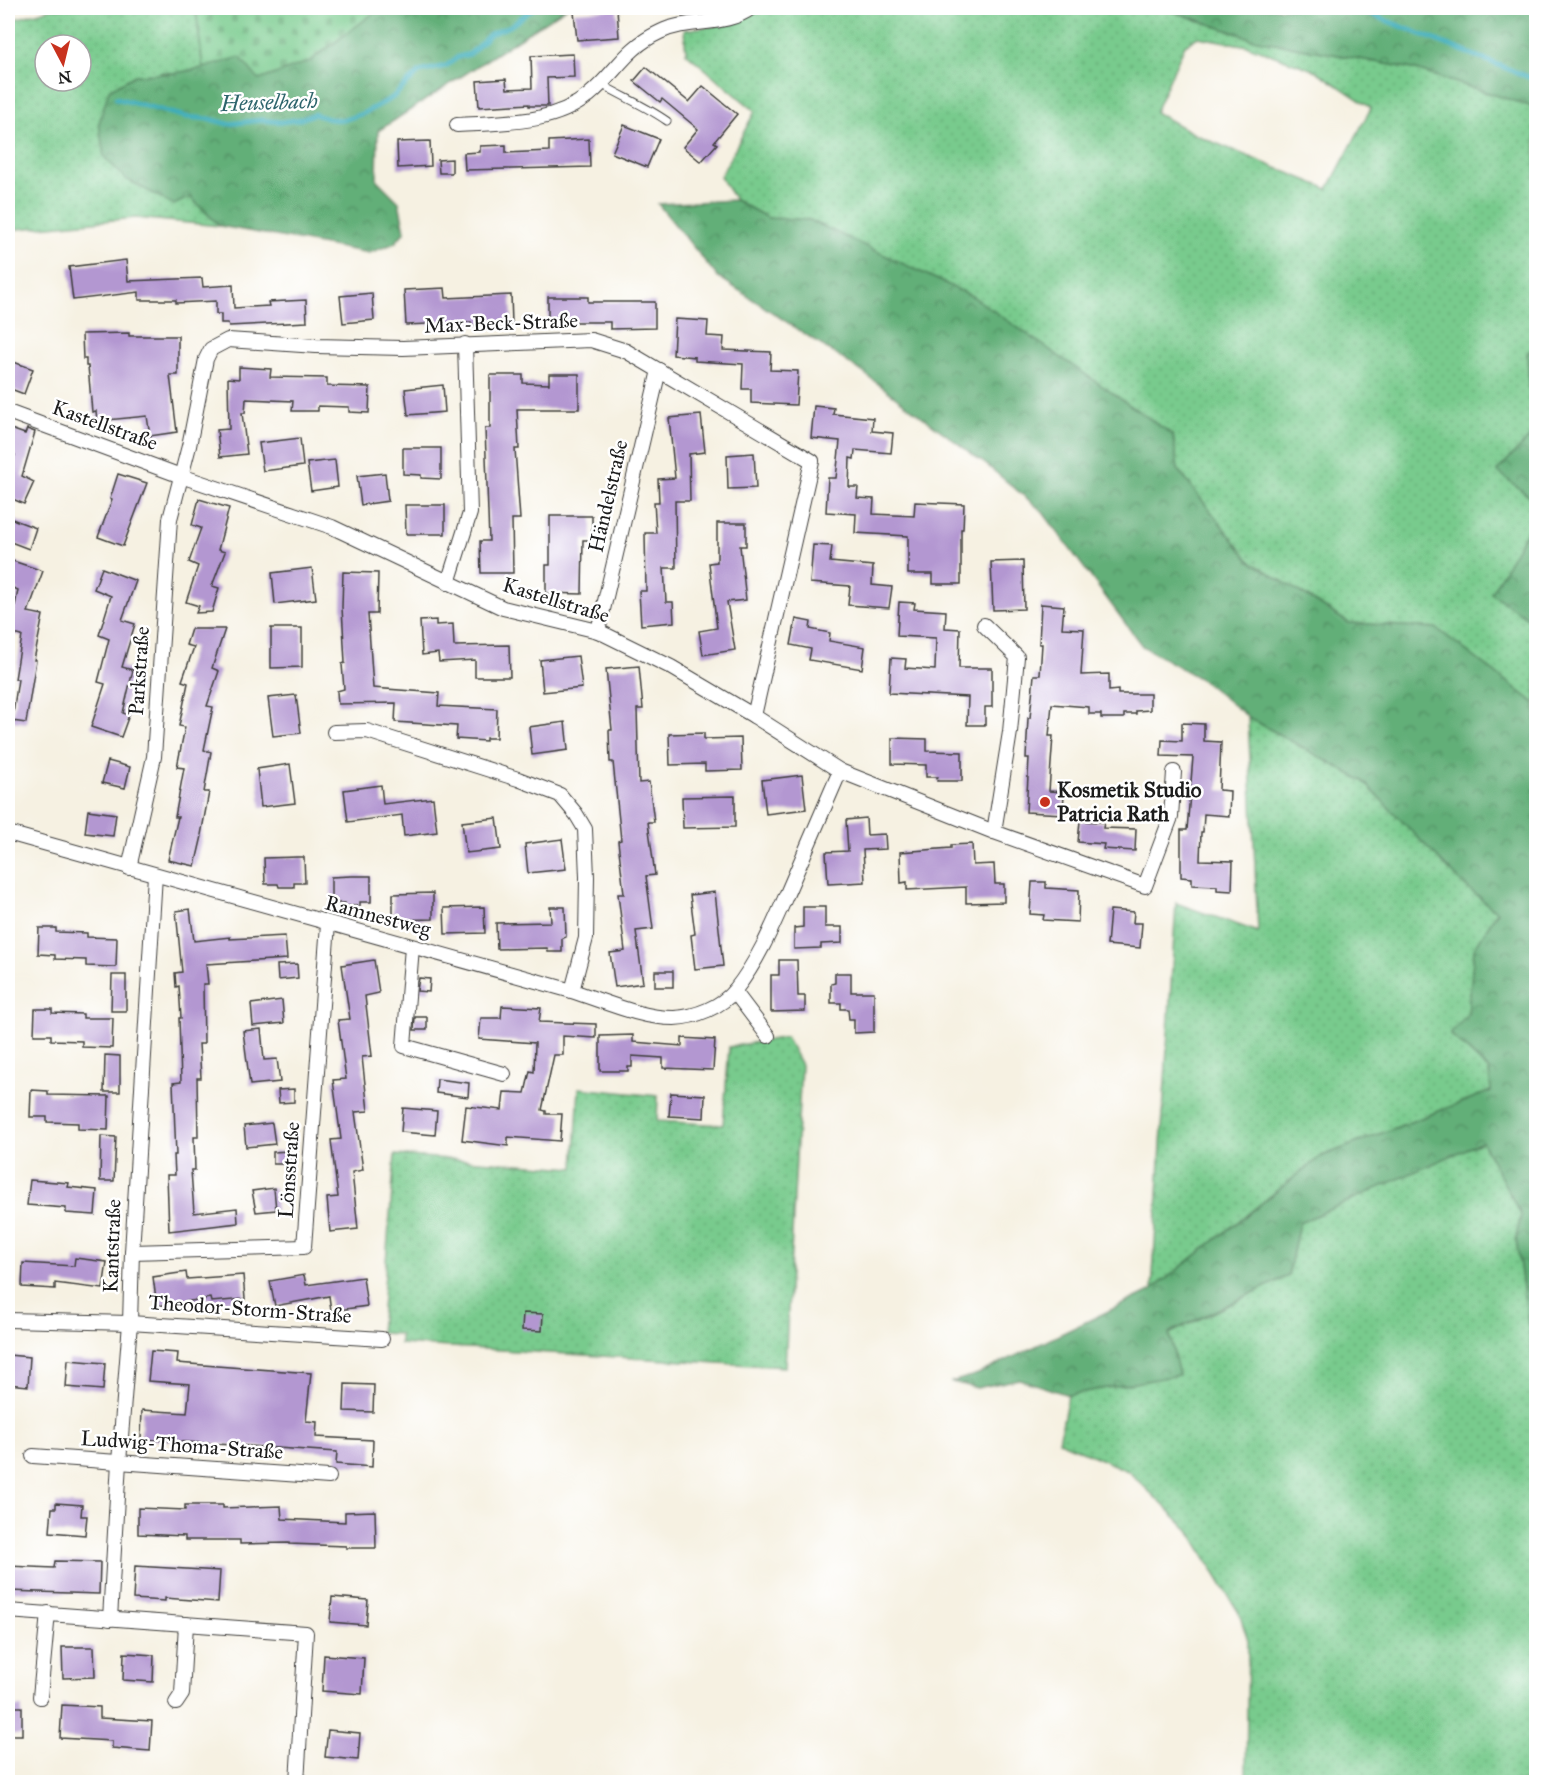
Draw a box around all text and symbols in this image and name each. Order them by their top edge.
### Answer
north arrow [33,33,93,93]
text: N [56,67,73,88]
water label: Heuselbach [219,87,319,117]
street label: Max-Beck-Straße [423,307,579,339]
street label: Kastellstraße [49,394,162,456]
street label: Händelstraße [582,437,634,555]
street label: Kastellstraße [499,571,613,629]
street label: Parkstraße [123,625,155,717]
place label: Kosmetik Studio Patricia Rath [1057,777,1202,827]
marker: Kosmetik Studio Patricia Rath [1038,795,1052,809]
street label: Ramnestweg [322,889,434,943]
street label: Lönsstraße [273,1121,305,1219]
street label: Kantstraße [97,1198,127,1293]
street label: Theodor-Storm-Straße [148,1289,353,1329]
street label: Ludwig-Thoma-Straße [80,1425,284,1465]

